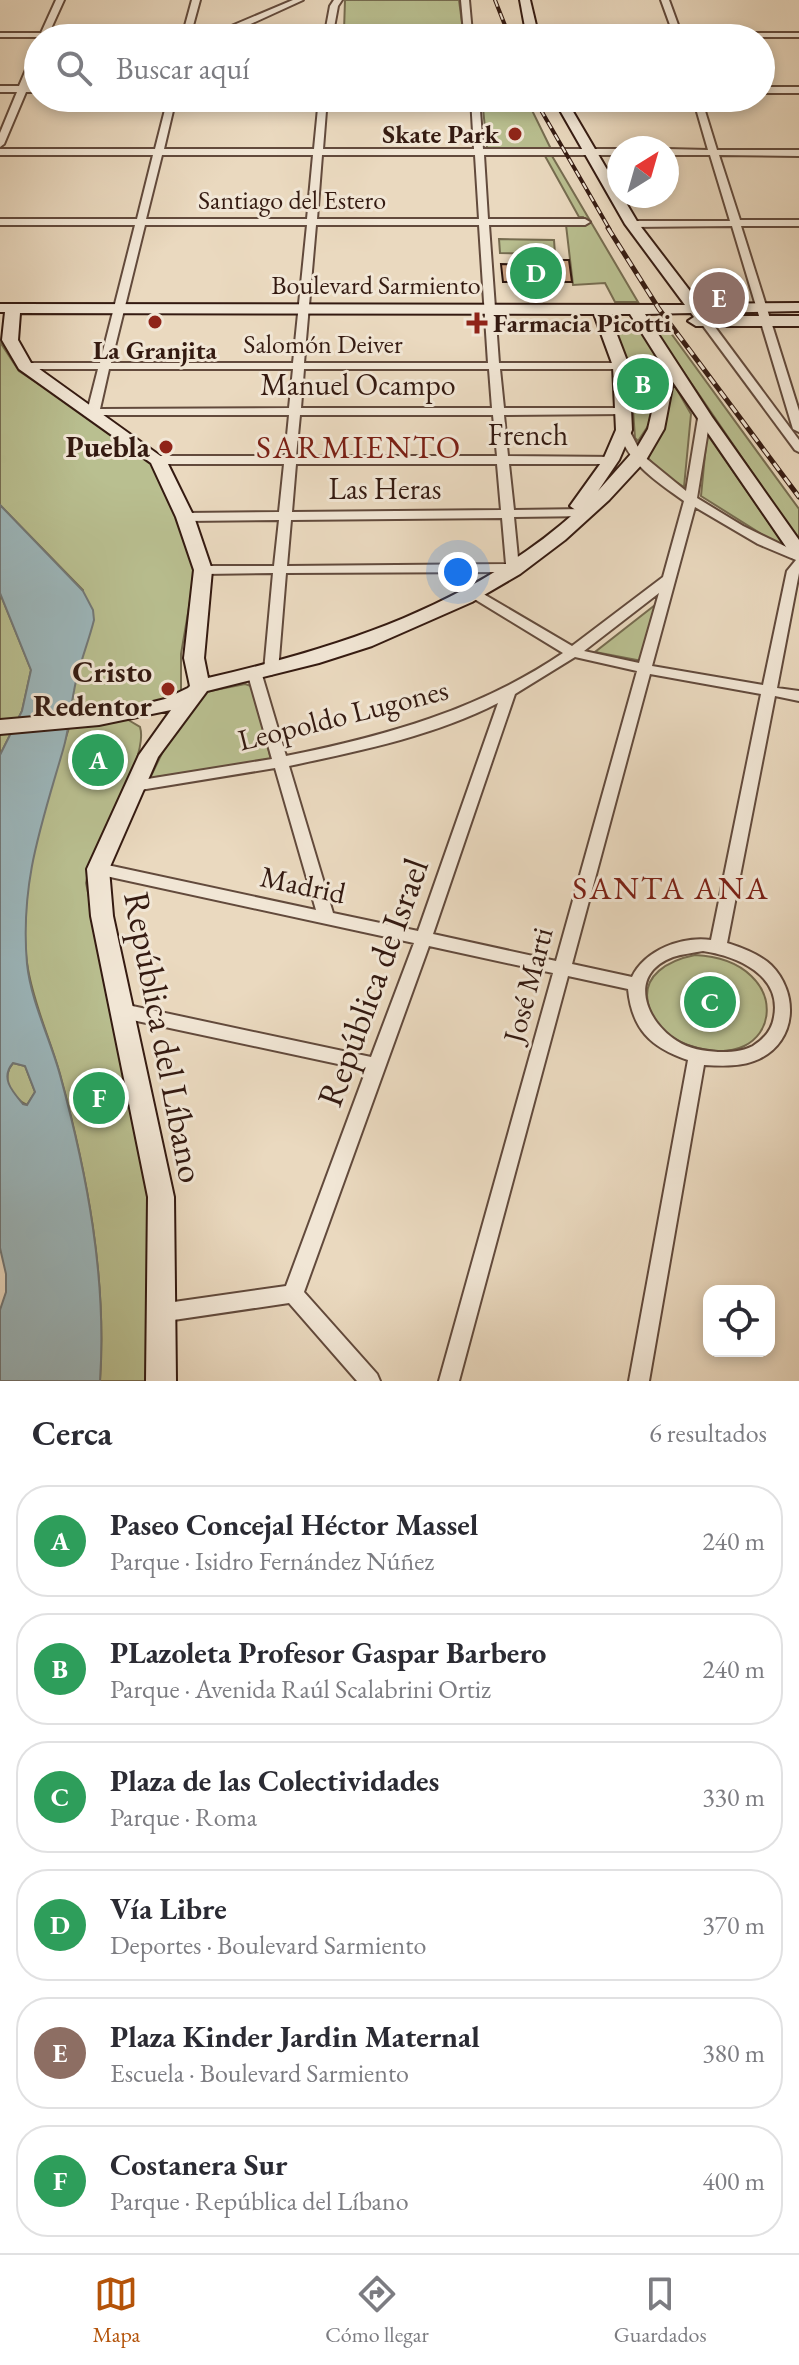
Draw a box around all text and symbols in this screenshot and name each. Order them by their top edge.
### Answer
search box [24,24,775,112]
icon: search [52,46,96,90]
text: Buscar aquí [116,49,250,88]
place label: Skate Park [382,117,500,151]
marker: Skate Park [506,125,524,143]
north arrow [607,136,679,208]
street label: Santiago del Estero [198,183,386,217]
pin: D [510,243,562,303]
street label: Boulevard Sarmiento [271,268,481,302]
pin: E [693,268,745,328]
place label: Farmacia Picotti [493,306,671,340]
marker: La Granjita [146,313,164,331]
marker: Farmacia Picotti [468,314,486,332]
street label: Salomón Deiver [243,327,403,361]
place label: La Granjita [93,333,217,367]
pin: B [617,354,669,414]
street label: Manuel Ocampo [260,365,456,404]
street label: French [488,415,568,454]
district label: SARMIENTO [256,426,462,468]
place label: Puebla [66,427,151,466]
marker: Puebla [157,438,175,456]
street label: Las Heras [329,469,441,508]
your location [438,552,478,592]
place label: Cristo Redentor [33,652,153,725]
street label: Leopoldo Lugones [234,670,452,759]
marker: Cristo Redentor [159,680,177,698]
pin: A [72,730,124,790]
street label: República de Israel [306,852,439,1113]
street label: Madrid [257,856,350,913]
district label: SANTA ANA [572,867,770,909]
street label: República del Líbano [113,888,216,1187]
street label: José Marti [493,923,562,1050]
pin: C [684,972,736,1032]
pin: F [73,1068,125,1128]
map controls [703,1285,775,1357]
button: locate [703,1285,775,1357]
text: Cerca [32,1411,112,1455]
text: 6 resultados [649,1416,767,1450]
text: Paseo Concejal Héctor Massel [110,1505,478,1544]
text: A [51,1524,69,1558]
text: 240 m [702,1524,765,1558]
text: Parque · Isidro Fernández Núñez [110,1544,434,1578]
text: PLazoleta Profesor Gaspar Barbero [110,1633,546,1672]
text: B [52,1652,68,1686]
text: 240 m [702,1652,765,1686]
text: Parque · Avenida Raúl Scalabrini Ortiz [110,1672,491,1706]
text: Plaza de las Colectividades [110,1761,439,1800]
text: C [51,1780,69,1814]
text: 330 m [702,1780,765,1814]
text: Parque · Roma [110,1800,257,1834]
text: Vía Libre [110,1889,227,1928]
text: D [50,1908,70,1942]
text: 370 m [702,1908,765,1942]
text: Deportes · Boulevard Sarmiento [110,1928,426,1962]
text: Plaza Kinder Jardin Maternal [110,2017,480,2056]
text: E [53,2036,67,2070]
text: 380 m [702,2036,765,2070]
text: Escuela · Boulevard Sarmiento [110,2056,409,2090]
text: Costanera Sur [110,2145,287,2184]
text: F [53,2164,67,2198]
text: 400 m [702,2164,765,2198]
text: Parque · República del Líbano [110,2184,409,2218]
tab: Mapa [92,2272,140,2349]
tab: Cómo llegar [325,2272,429,2349]
tab: Guardados [614,2272,707,2349]

